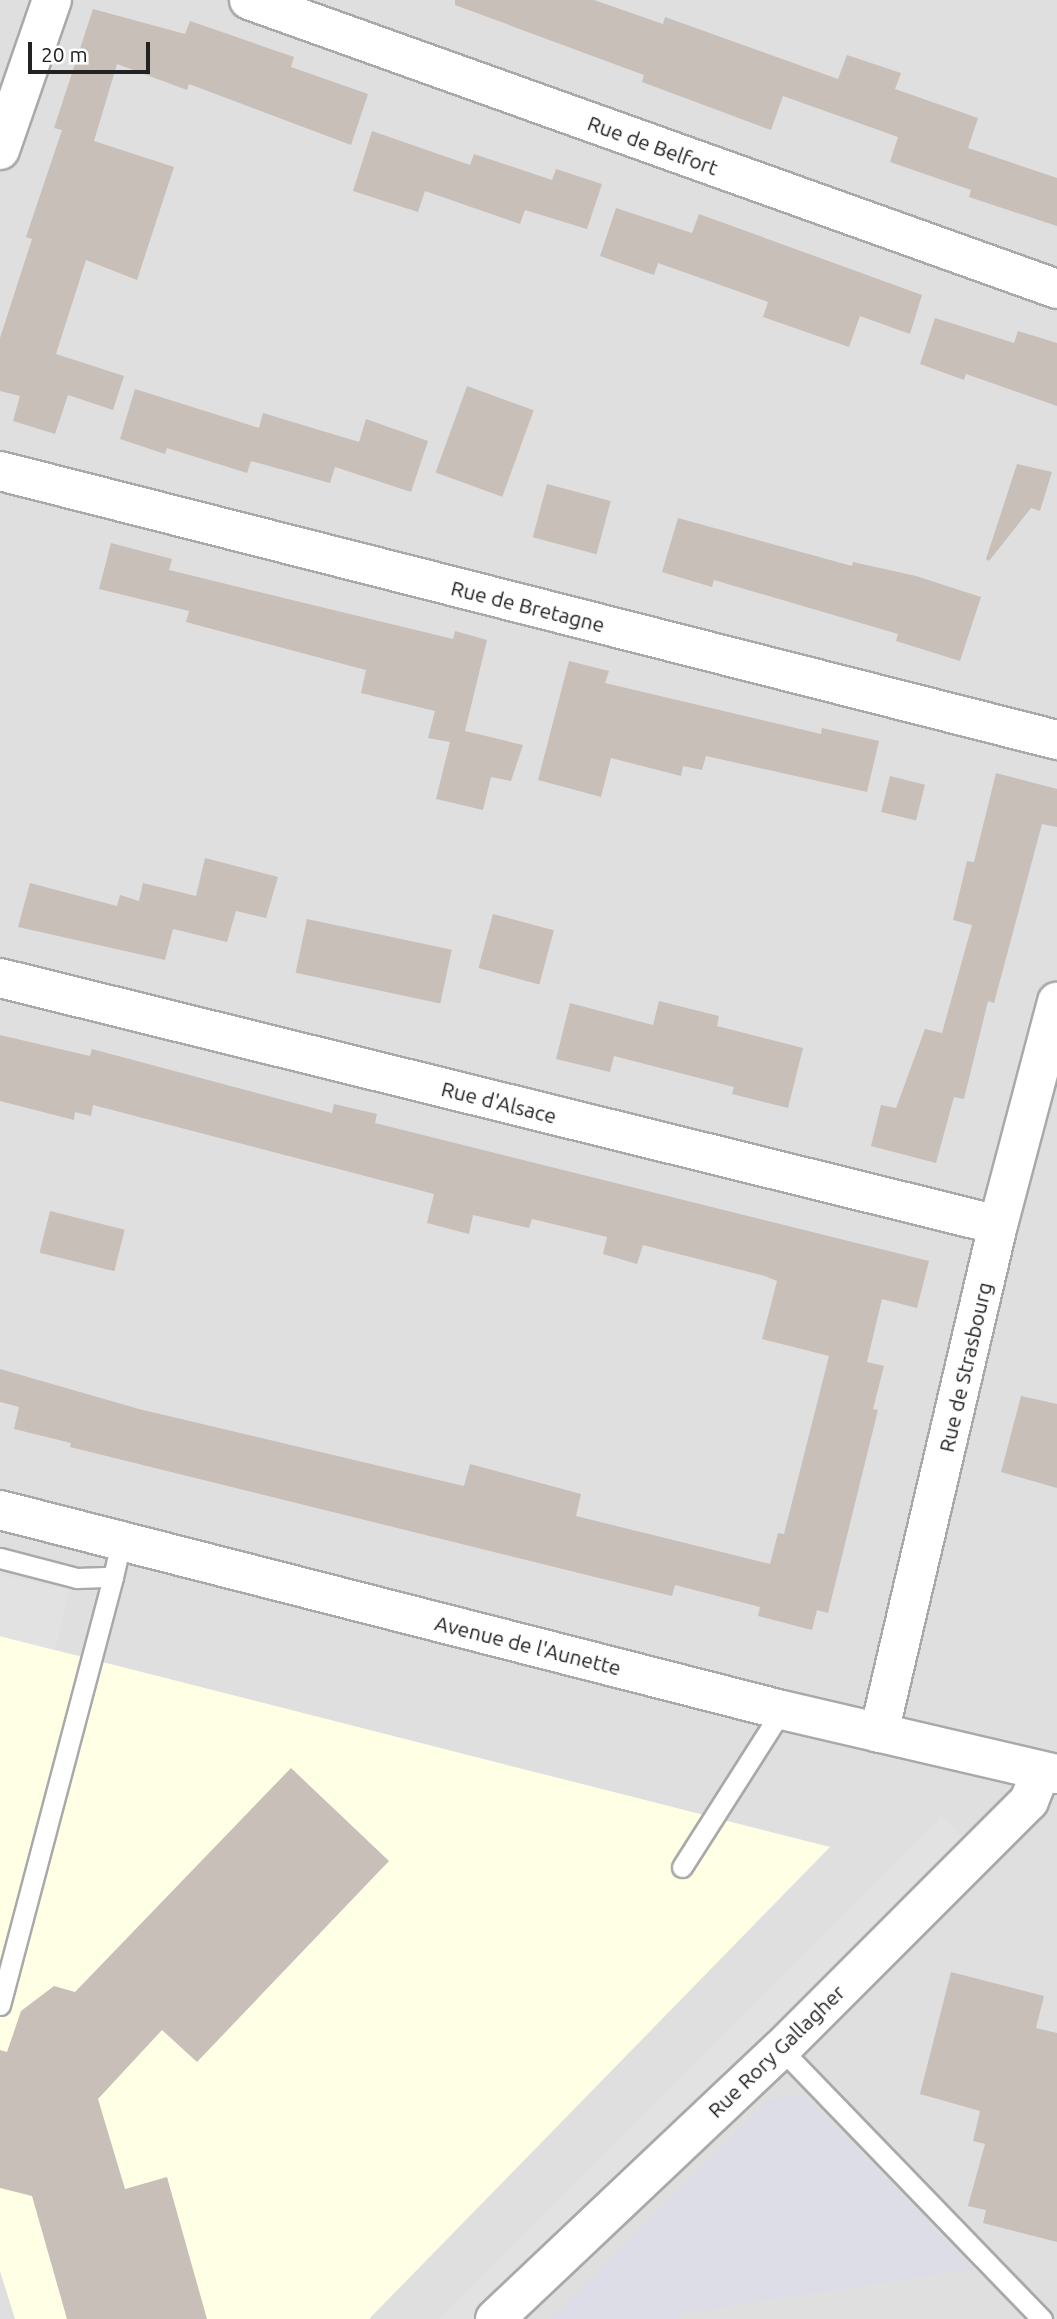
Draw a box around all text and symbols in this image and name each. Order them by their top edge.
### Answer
scale bar [32,28,154,72]
text: 20 m [41,42,88,66]
street label: Rue de Belfort [584,110,722,180]
street label: Rue de Bretagne [448,575,608,637]
street label: Rue d'Alsace [439,1076,559,1128]
street label: Rue de Strasbourg [933,1279,997,1455]
street label: Avenue de l'Aunette [432,1610,624,1680]
street label: Rue Rory Gallagher [702,1979,850,2123]

